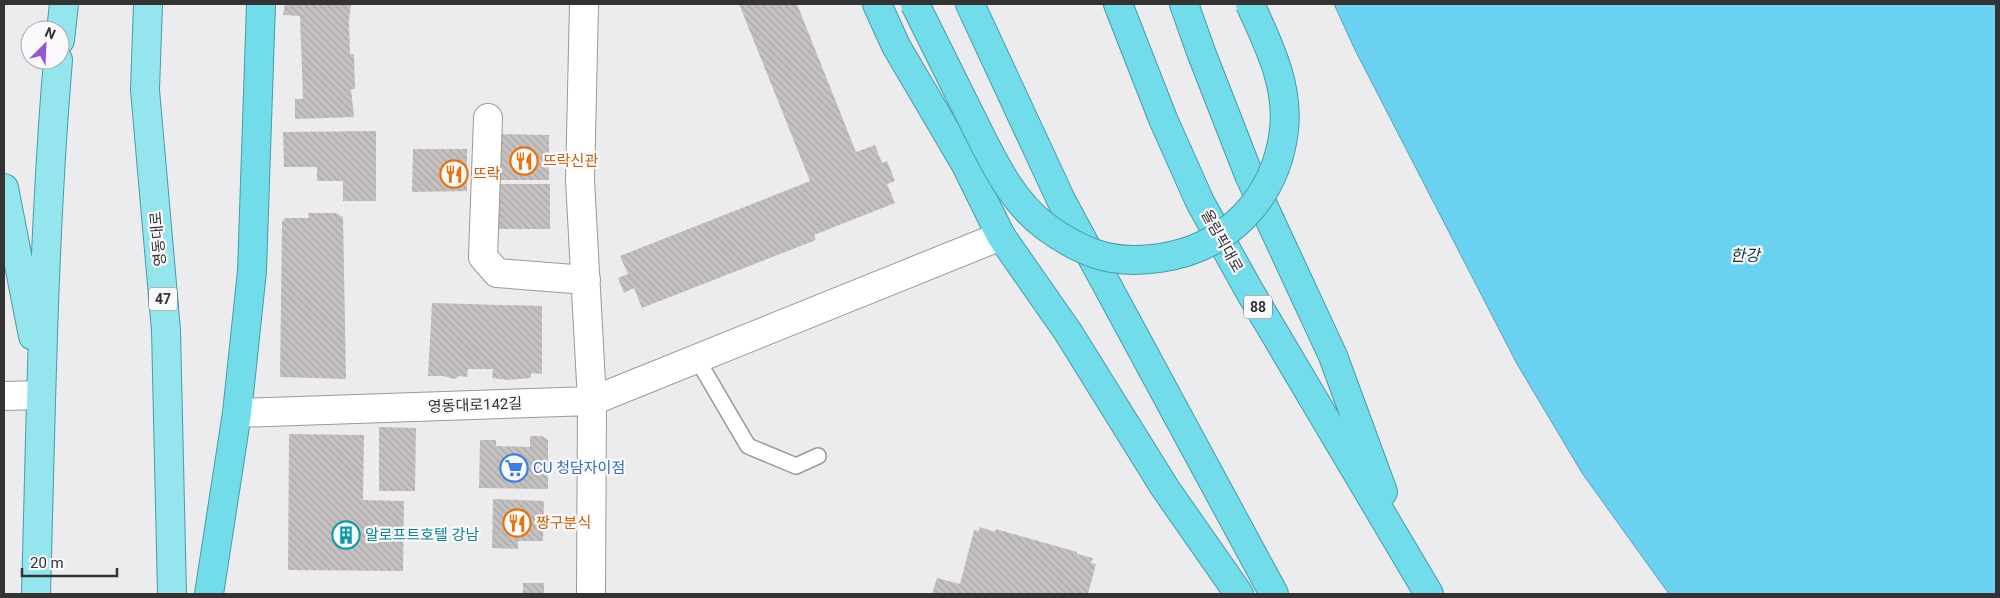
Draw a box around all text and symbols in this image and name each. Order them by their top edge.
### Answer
north arrow [20,20,70,70]
text: N [43,24,58,42]
restaurant icon: 뜨락신관 [509,146,539,176]
place label: 뜨락신관 [543,152,598,170]
restaurant icon: 뜨락 [439,159,469,189]
place label: 뜨락 [473,165,501,183]
street label: 올림픽대로 [1197,206,1247,276]
street label: 영동대로 [147,211,169,267]
water label: 한강 [1730,246,1762,265]
road number: 47 [149,288,177,310]
road number: 88 [1244,296,1272,318]
street label: 영동대로142길 [428,394,522,416]
supermarket icon: CU 청담자이점 [499,453,529,483]
place label: CU 청담자이점 [533,459,625,477]
restaurant icon: 짱구분식 [502,508,532,538]
place label: 짱구분식 [536,514,591,532]
building icon: 알로프트호텔 강남 [331,520,361,550]
place label: 알로프트호텔 강남 [365,526,479,544]
scale bar [22,546,118,578]
text: 20 m [30,554,64,572]

